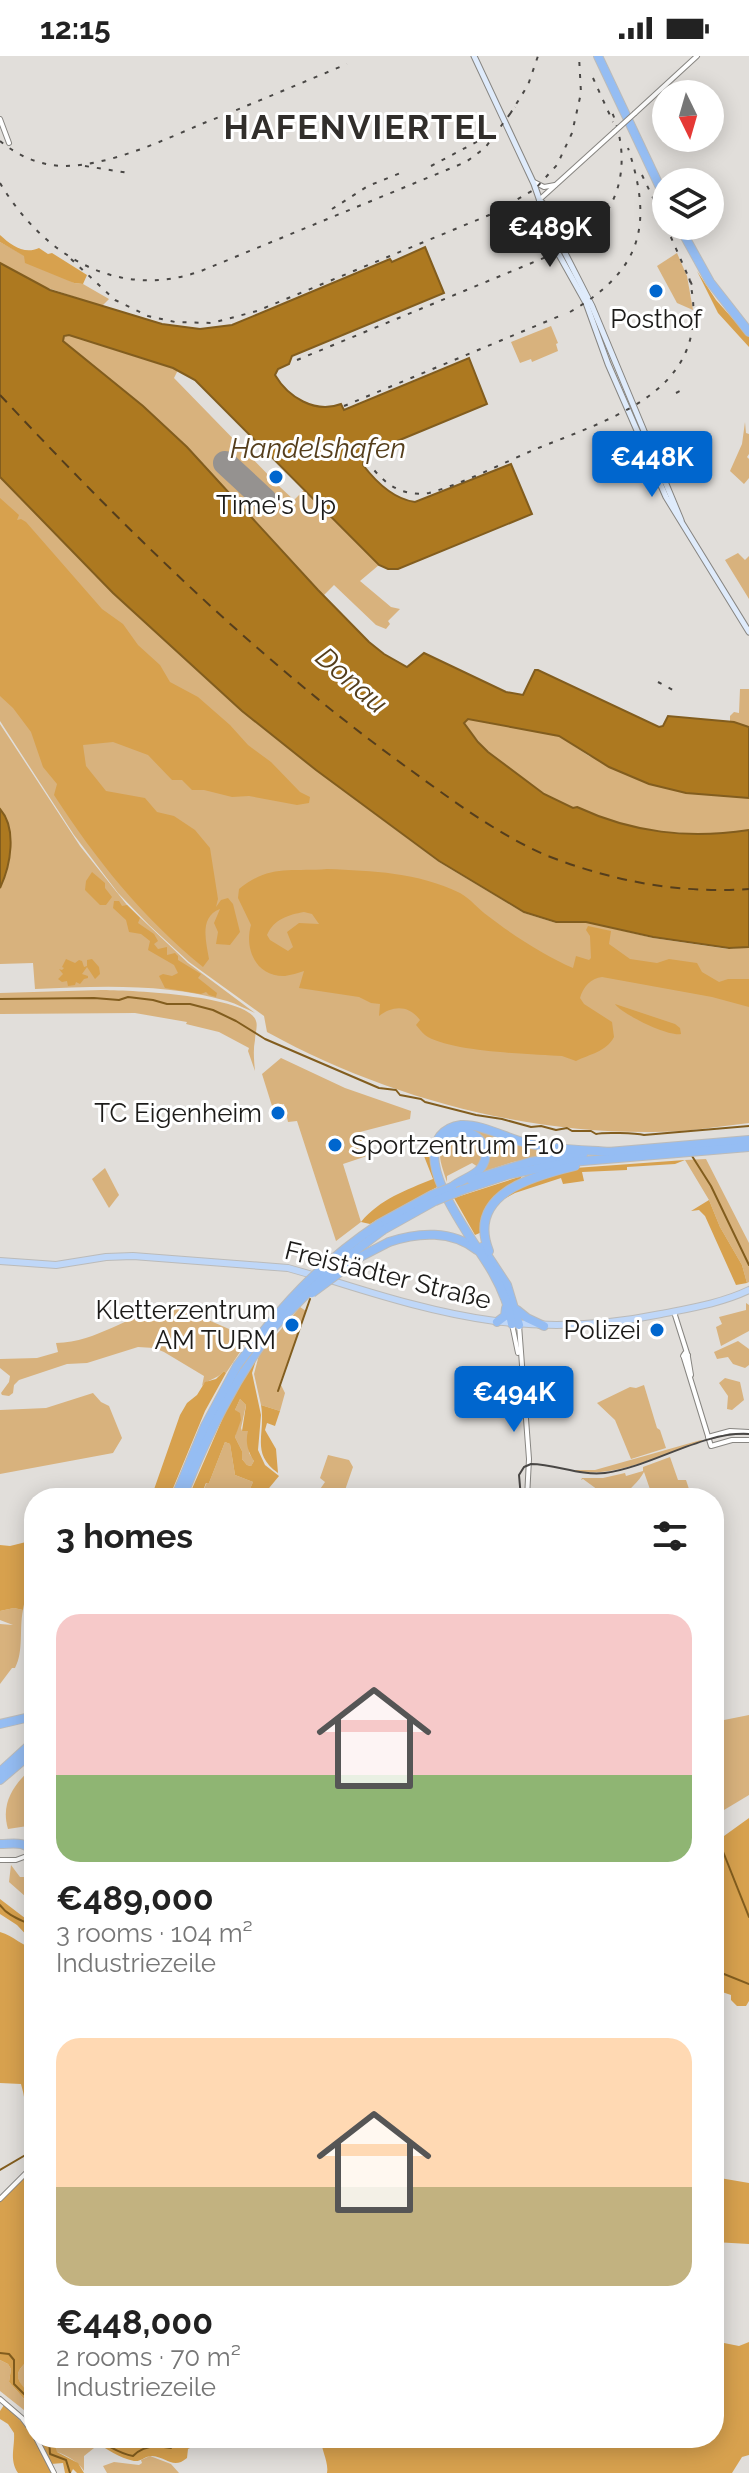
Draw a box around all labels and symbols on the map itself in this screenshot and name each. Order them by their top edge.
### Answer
north arrow [652,80,724,152]
district label: HAFENVIERTEL [224,107,498,147]
pin: €489K [494,201,606,269]
marker: Posthof [647,282,665,300]
place label: Posthof [610,304,703,334]
pin: €448K [596,431,708,499]
water label: Handelshafen [230,432,406,465]
marker: Time's Up [267,468,285,486]
place label: Time's Up [216,490,336,520]
water label: Donau [309,640,394,720]
place label: TC Eigenheim [94,1098,262,1128]
marker: TC Eigenheim [269,1104,287,1122]
place label: Sportzentrum F10 [351,1130,565,1160]
marker: Sportzentrum F10 [326,1136,344,1154]
street label: Freistädter Straße [282,1235,494,1315]
place label: Kletterzentrum AM TURM [96,1295,276,1355]
place label: Polizei [563,1315,641,1345]
marker: Kletterzentrum AM TURM [283,1316,301,1334]
marker: Polizei [648,1321,666,1339]
pin: €494K [458,1366,570,1434]

